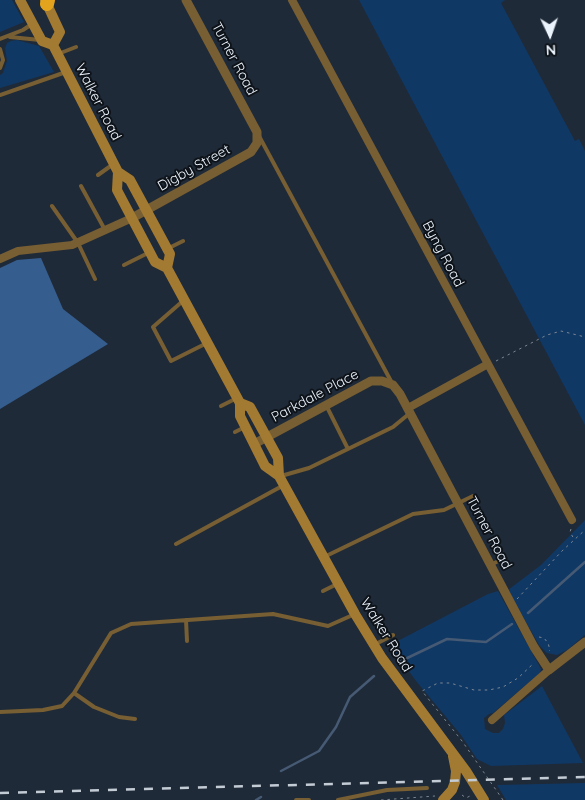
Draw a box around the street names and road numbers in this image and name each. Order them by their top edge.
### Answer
street label: Turner Road [208,20,260,98]
street label: Walker Road [71,61,125,143]
street label: Digby Street [155,141,233,195]
street label: Byng Road [419,218,467,290]
street label: Parkdale Place [269,366,361,426]
street label: Turner Road [463,494,515,572]
street label: Walker Road [357,595,415,675]

